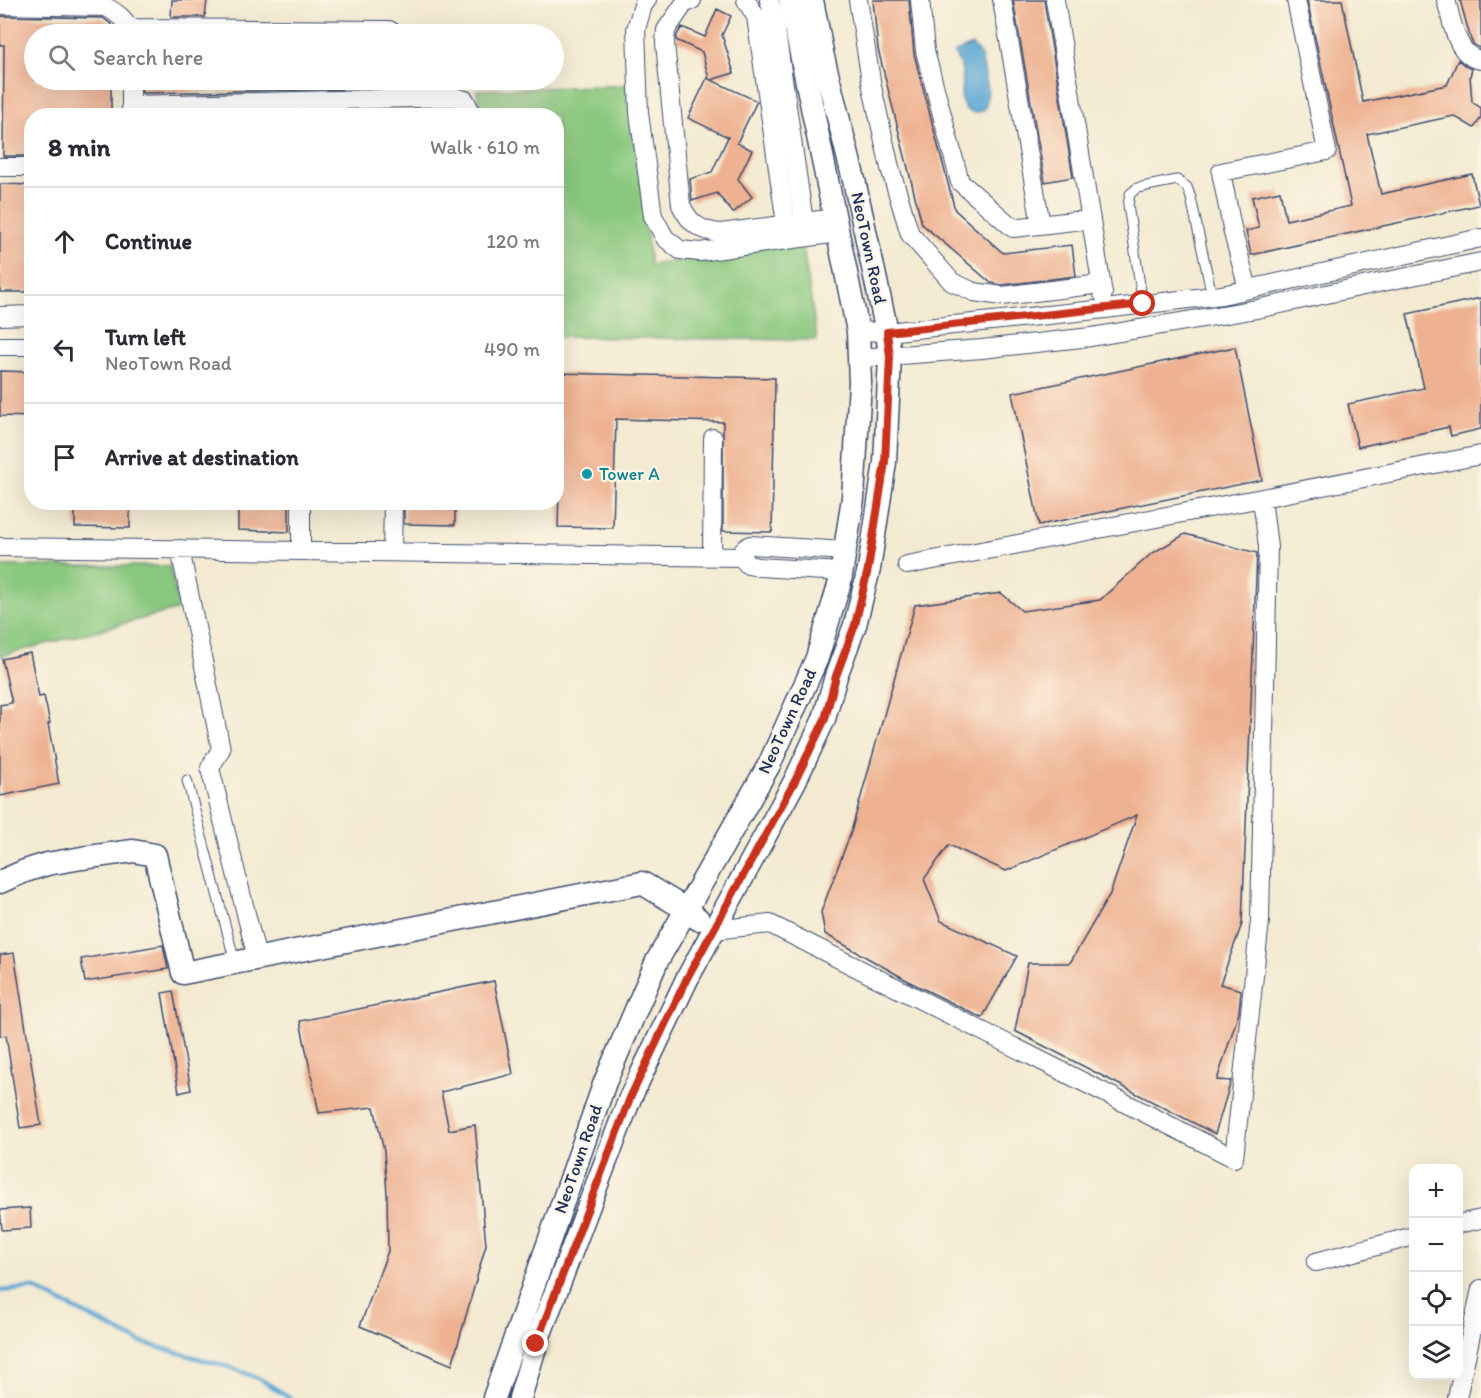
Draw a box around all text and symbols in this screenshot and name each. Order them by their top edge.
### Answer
search box [24,24,564,90]
icon: search [45,41,78,74]
text: Search here [93,44,203,71]
text: 8 min [48,131,110,163]
text: Walk · 610 m [430,135,540,159]
street label: NeoTown Road [846,190,892,306]
icon: ahead [48,225,81,258]
text: Continue [105,228,192,255]
text: 120 m [487,229,540,253]
route start [1129,290,1155,316]
text: Turn left [105,324,186,351]
icon: left [48,333,81,366]
text: 490 m [484,337,540,361]
text: NeoTown Road [105,351,232,375]
icon: arrive [48,441,81,474]
text: Arrive at destination [105,444,299,471]
place label: Tower A [599,463,660,485]
marker: Tower A [580,467,594,481]
street label: NeoTown Road [753,665,821,777]
street label: NeoTown Road [549,1101,607,1216]
map controls [1409,1164,1463,1380]
button: + [1409,1164,1463,1218]
button: − [1409,1218,1463,1272]
button: locate [1409,1272,1463,1326]
button: layers [1409,1326,1463,1380]
route end [522,1330,548,1356]

